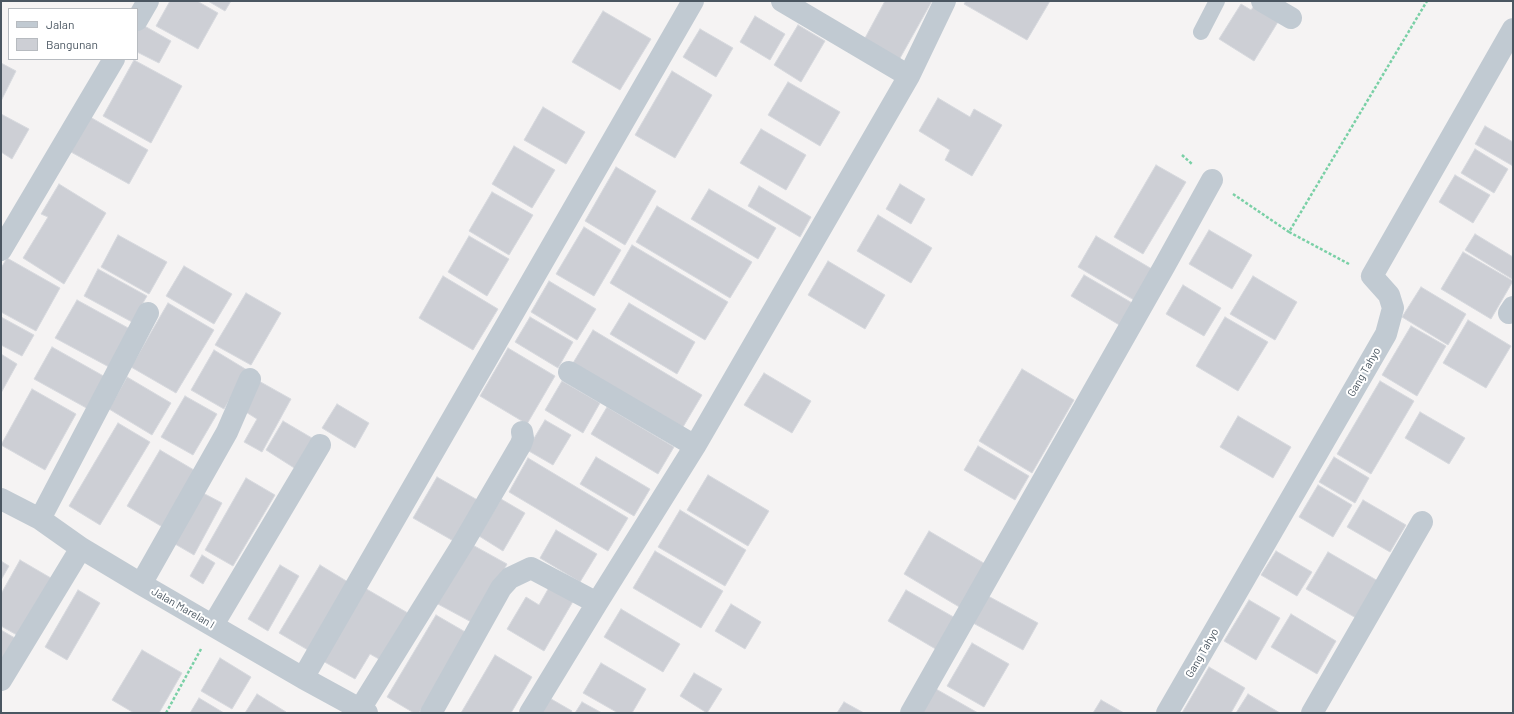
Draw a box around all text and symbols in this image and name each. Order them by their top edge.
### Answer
legend [8,8,138,60]
text: Jalan [46,17,74,31]
text: Bangunan [46,37,98,51]
street label: Gang Tahyo [1345,345,1383,399]
street label: Jalan Marelan I [149,585,217,631]
street label: Gang Tahyo [1183,626,1221,680]

